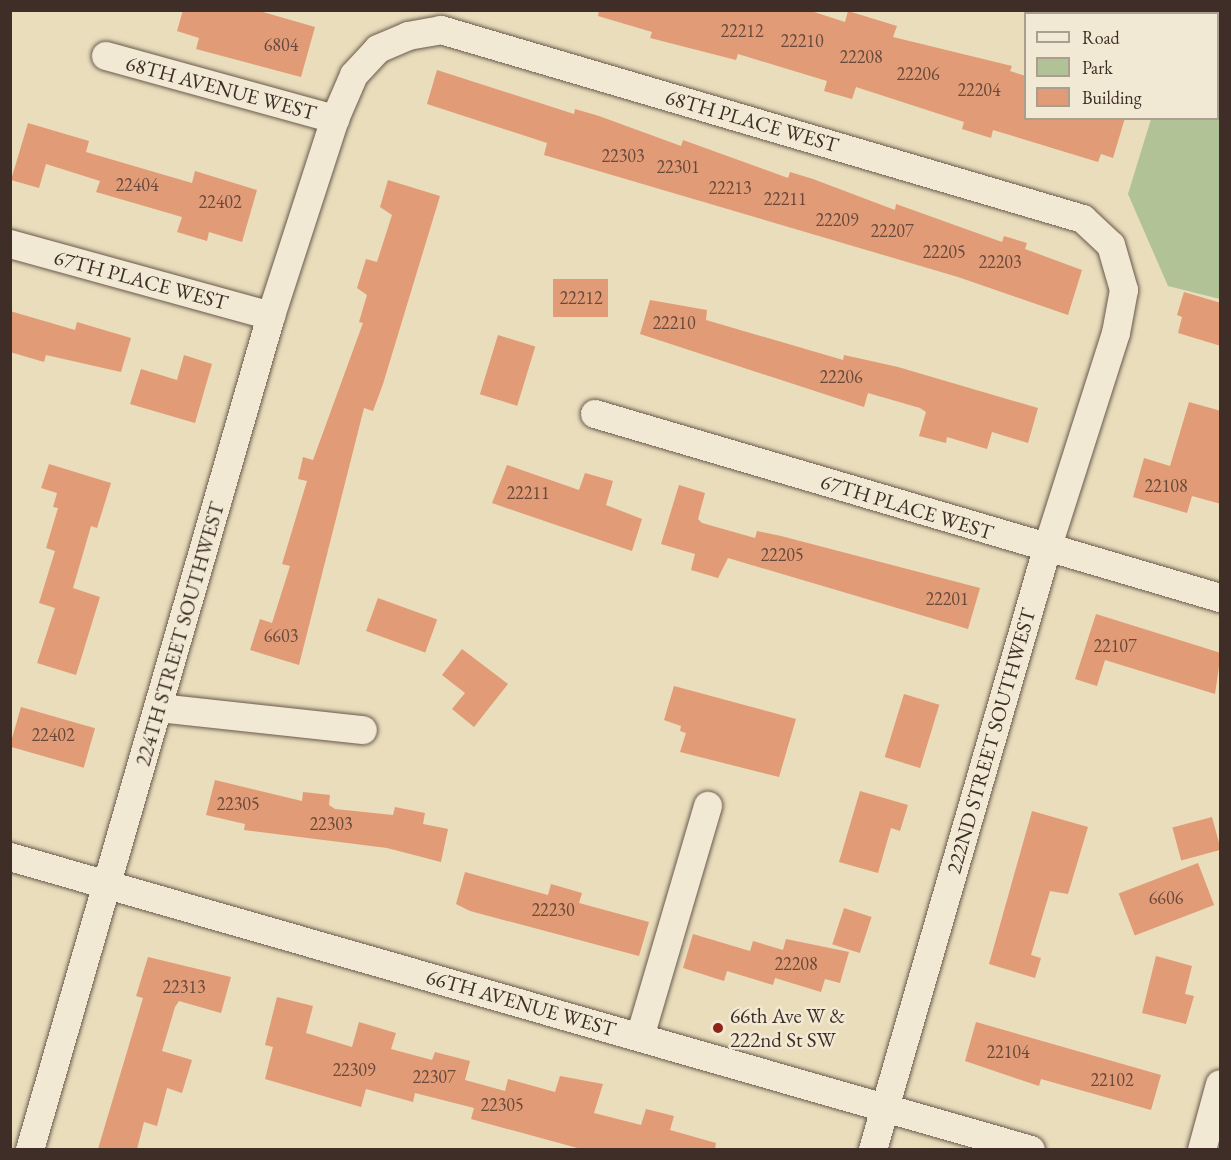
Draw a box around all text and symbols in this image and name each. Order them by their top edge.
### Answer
legend [1024,12,1219,120]
house number: 22212 [720,20,764,42]
text: Road [1082,26,1120,49]
house number: 22210 [780,30,824,52]
house number: 6804 [264,34,298,56]
house number: 22208 [839,46,883,68]
street label: 68TH AVENUE WEST [123,50,319,126]
text: Park [1082,56,1113,79]
house number: 22206 [896,63,940,85]
house number: 22204 [957,79,1001,101]
street label: 68TH PLACE WEST [662,84,842,158]
text: Building [1082,86,1142,109]
house number: 22303 [601,145,645,167]
house number: 22301 [656,156,700,178]
house number: 22404 [115,174,159,196]
house number: 22213 [708,177,752,199]
house number: 22211 [763,188,807,210]
house number: 22402 [198,191,242,213]
house number: 22209 [815,209,859,231]
house number: 22207 [870,220,914,242]
house number: 22205 [922,241,966,263]
street label: 67TH PLACE WEST [51,245,231,315]
house number: 22203 [978,251,1022,273]
house number: 22212 [559,287,603,309]
house number: 22210 [652,312,696,334]
house number: 22206 [819,366,863,388]
street label: 67TH PLACE WEST [818,469,996,545]
house number: 22108 [1144,475,1188,497]
house number: 22211 [506,482,550,504]
street label: 224TH STREET SOUTHWEST [130,499,230,769]
house number: 22205 [760,544,804,566]
house number: 22201 [925,588,969,610]
street label: 222ND STREET SOUTHWEST [941,605,1041,877]
house number: 6603 [264,625,298,647]
house number: 22107 [1093,635,1137,657]
house number: 22402 [31,724,75,746]
house number: 22305 [216,793,260,815]
house number: 22303 [309,813,353,835]
house number: 6606 [1149,887,1183,909]
house number: 22230 [531,899,575,921]
house number: 22208 [774,953,818,975]
street label: 66TH AVENUE WEST [423,964,619,1042]
house number: 22313 [162,976,206,998]
place label: 66th Ave W & 222nd St SW [730,1003,845,1053]
marker: 66th Ave W & 222nd St SW [711,1021,725,1035]
house number: 22104 [986,1041,1030,1063]
house number: 22309 [332,1059,376,1081]
house number: 22307 [412,1066,456,1088]
house number: 22102 [1090,1069,1134,1091]
house number: 22305 [480,1094,524,1116]

